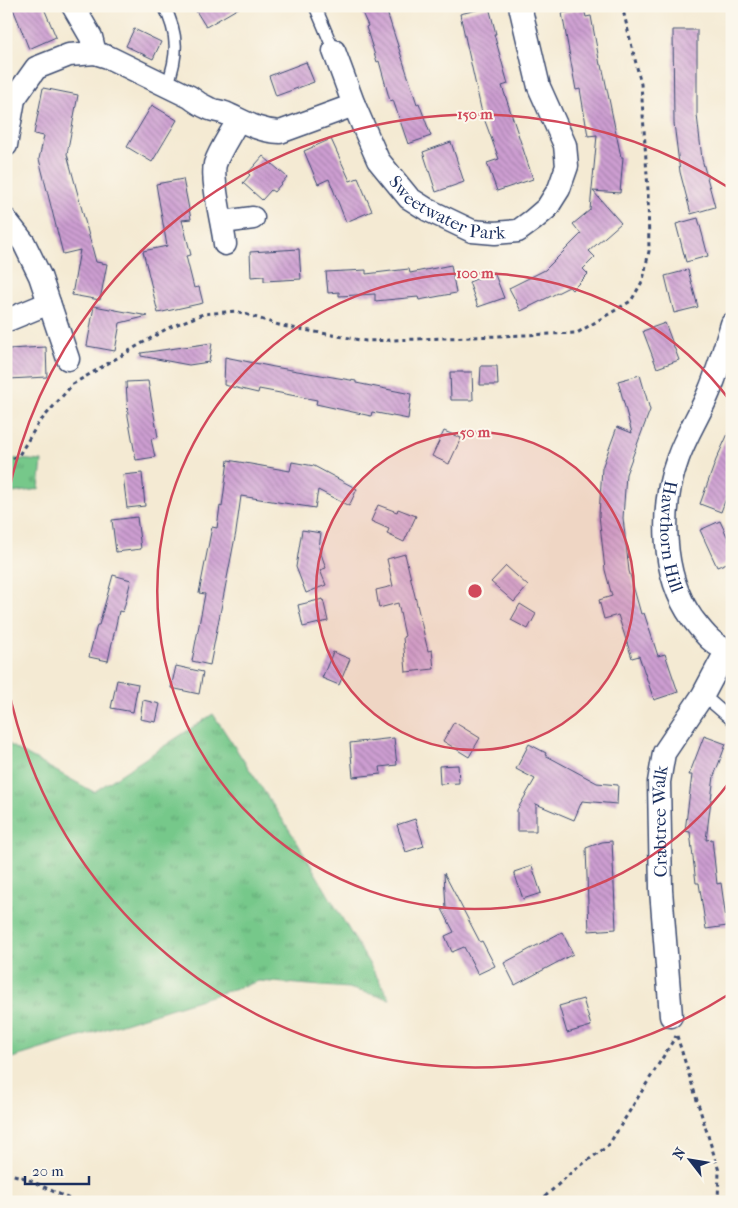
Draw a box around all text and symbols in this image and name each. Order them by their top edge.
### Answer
text: 150 m [457,105,493,123]
street label: Sweetwater Park [384,172,507,244]
text: 100 m [456,264,494,282]
text: 50 m [460,423,491,441]
street label: Hawthorn Hill [655,479,687,596]
centre of rings [466,582,484,600]
street label: Crabtree Walk [649,763,673,878]
north arrow [666,1136,716,1186]
text: N [669,1144,690,1162]
scale bar [25,1153,89,1185]
text: 20 m [32,1162,64,1180]

